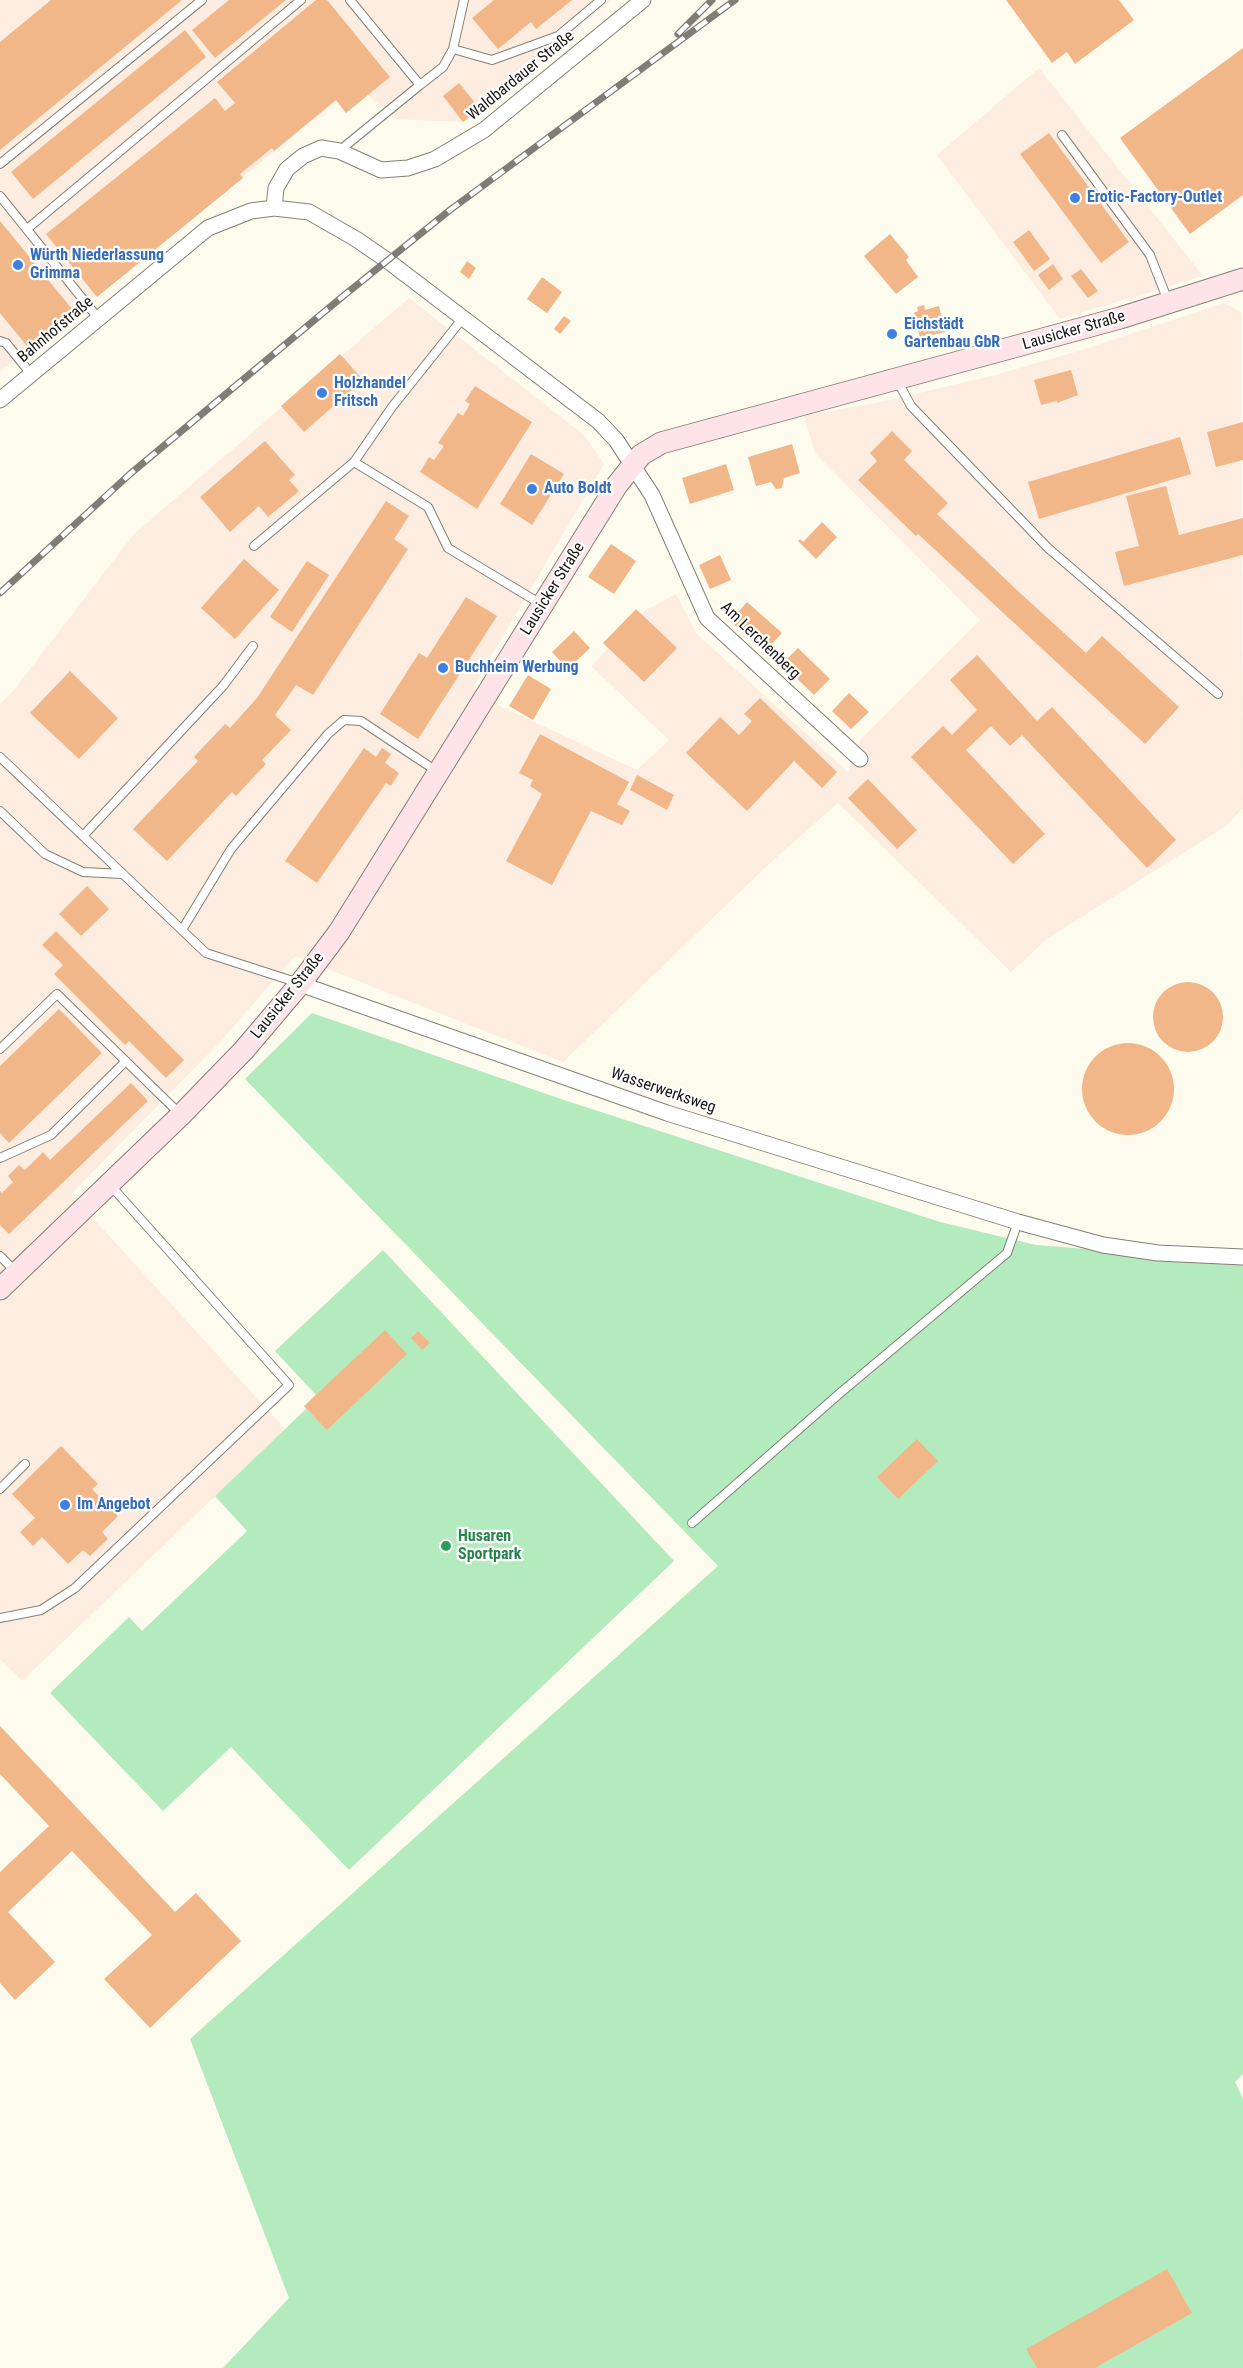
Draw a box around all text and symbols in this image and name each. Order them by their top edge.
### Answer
street label: Waldbardauer Straße [464,27,578,125]
place label: Erotic-Factory-Outlet [1087,188,1222,208]
marker: Erotic-Factory-Outlet [1068,191,1082,205]
place label: Würth Niederlassung Grimma [30,246,164,284]
marker: Würth Niederlassung Grimma [11,258,25,272]
street label: Bahnhofstraße [14,293,98,367]
street label: Lausicker Straße [1021,307,1127,355]
place label: Eichstädt Gartenbau GbR [904,315,1000,353]
marker: Eichstädt Gartenbau GbR [885,327,899,341]
place label: Holzhandel Fritsch [334,374,406,412]
marker: Holzhandel Fritsch [315,386,329,400]
place label: Auto Boldt [544,479,611,499]
marker: Auto Boldt [525,482,539,496]
street label: Lausicker Straße [517,539,589,639]
street label: Am Lerchenberg [716,598,804,684]
place label: Buchheim Werbung [455,658,579,678]
marker: Buchheim Werbung [436,661,450,675]
street label: Lausicker Straße [247,949,329,1043]
street label: Wasserwerksweg [608,1064,718,1118]
place label: Im Angebot [77,1495,150,1515]
marker: Im Angebot [58,1498,72,1512]
place label: Husaren Sportpark [458,1527,522,1565]
marker: Husaren Sportpark [439,1539,453,1553]

